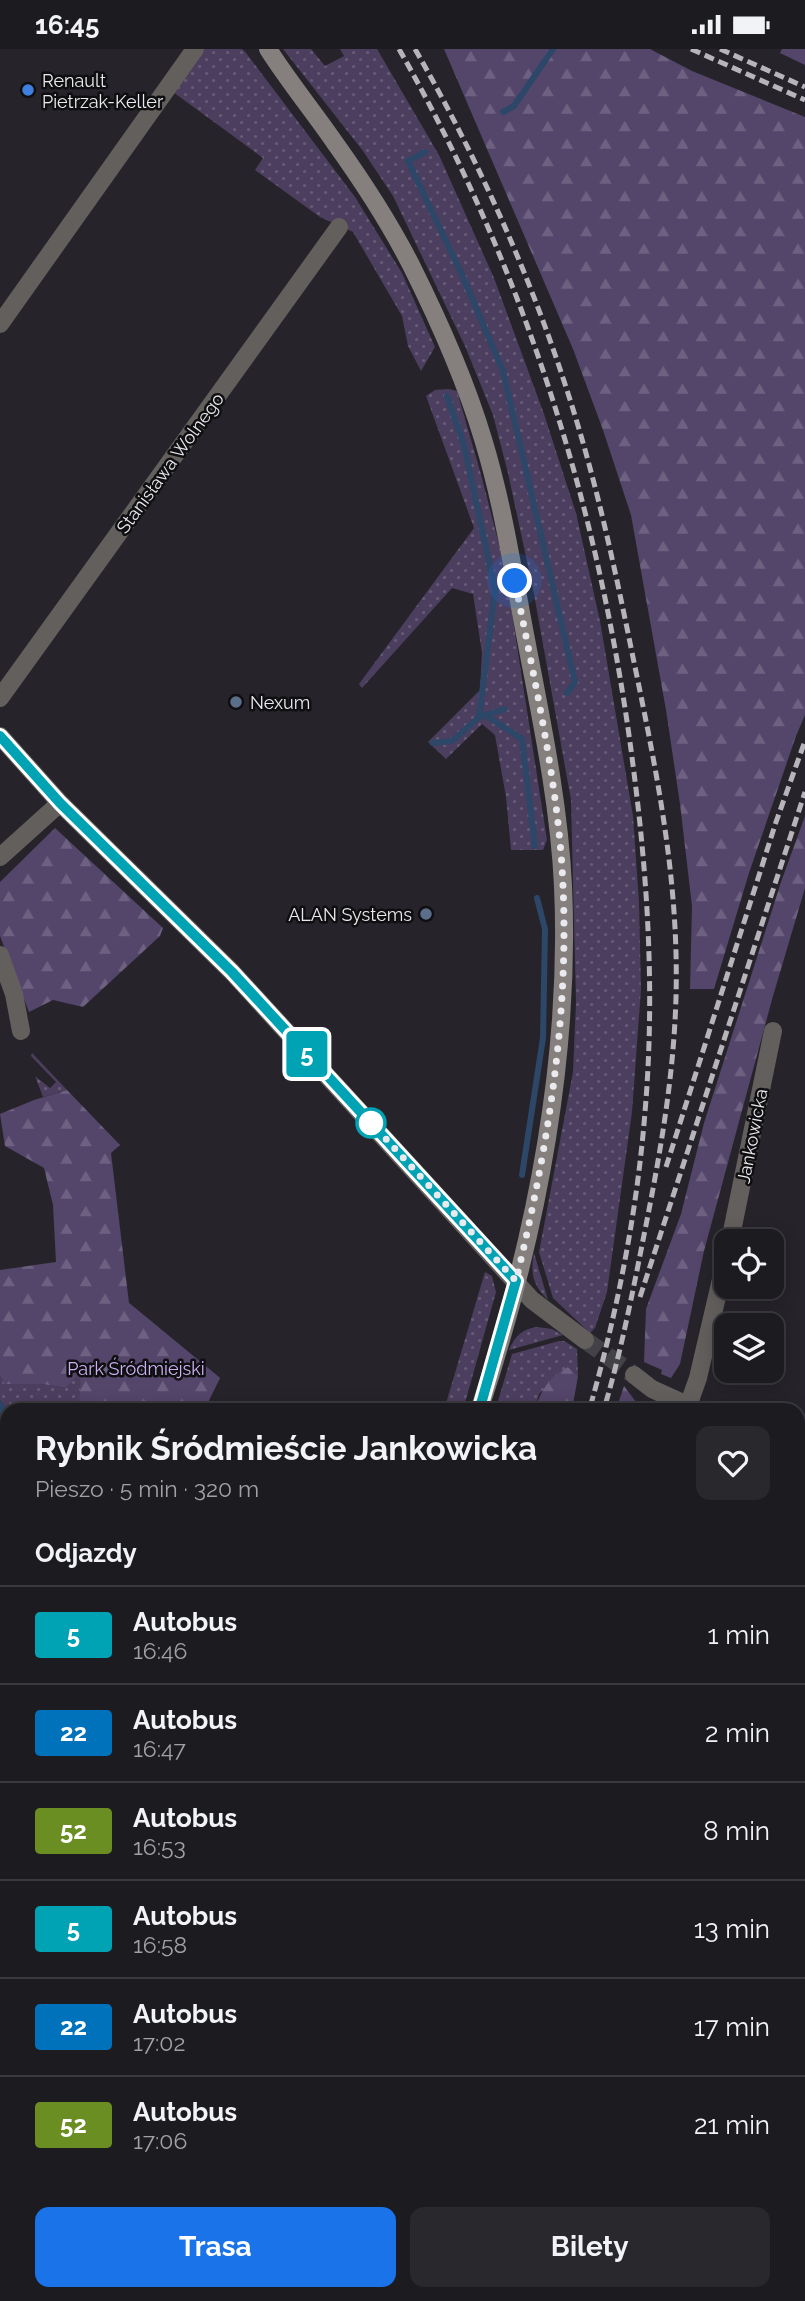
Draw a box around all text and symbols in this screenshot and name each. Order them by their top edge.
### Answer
text: 16:45 [35,10,99,40]
place label: Renault Pietrzak-Keller [42,70,164,112]
marker: Renault Pietrzak-Keller [20,82,36,98]
street label: Stanisława Wolnego [112,388,228,537]
your location [497,563,532,598]
place label: Nexum [250,692,310,713]
marker: Nexum [228,694,244,710]
place label: ALAN Systems [288,904,412,925]
marker: ALAN Systems [418,906,434,922]
line badge: 5 [284,1031,330,1077]
text: 5 [300,1039,314,1068]
street label: Jankowicka [733,1087,771,1185]
unlabelled marker [356,1108,386,1138]
map controls [714,1229,784,1383]
button: locate [714,1229,784,1299]
button: layers [714,1313,784,1383]
park label: Park Śródmiejski [67,1357,205,1379]
button: heart [696,1426,770,1500]
text: Rybnik Śródmieście Jankowicka [35,1429,537,1468]
text: Pieszo · 5 min · 320 m [35,1475,259,1502]
text: Odjazdy [35,1538,137,1568]
text: Autobus [133,1607,237,1637]
text: 5 [67,1620,80,1649]
text: 1 min [708,1620,770,1650]
text: 16:46 [133,1637,187,1664]
text: Autobus [133,1705,237,1735]
text: 22 [60,1718,87,1747]
text: 2 min [705,1718,770,1748]
text: 16:47 [133,1735,186,1762]
text: Autobus [133,1803,237,1833]
text: 52 [60,1816,87,1845]
text: 8 min [703,1816,770,1846]
text: 16:53 [133,1833,186,1860]
text: Autobus [133,1901,237,1931]
text: 5 [67,1914,80,1943]
text: 13 min [694,1914,770,1944]
text: 16:58 [133,1931,187,1958]
text: Autobus [133,1999,237,2029]
text: 22 [60,2012,87,2041]
text: 17 min [694,2012,770,2042]
text: 17:02 [133,2029,185,2056]
text: Autobus [133,2097,237,2127]
text: 52 [60,2110,87,2139]
text: 21 min [694,2110,770,2140]
text: 17:06 [133,2127,187,2154]
button: Trasa [35,2207,396,2287]
button: Bilety [410,2207,770,2287]

